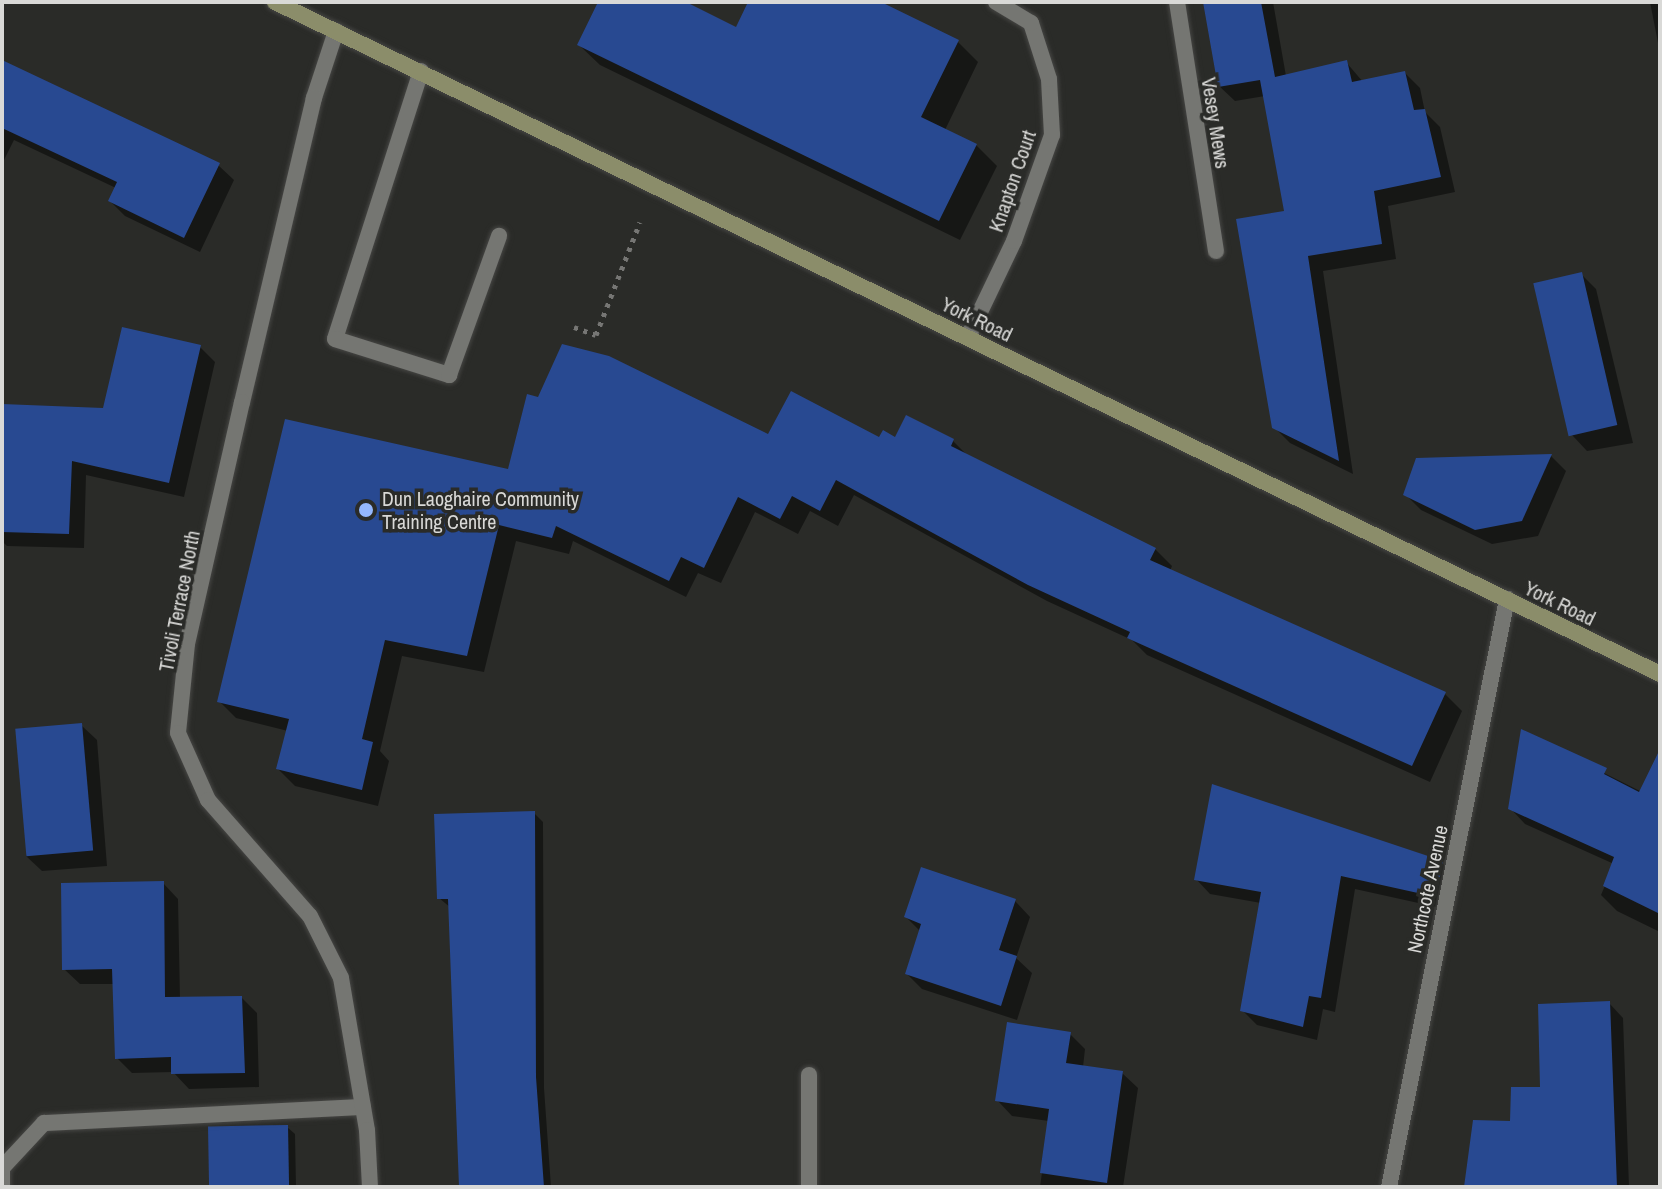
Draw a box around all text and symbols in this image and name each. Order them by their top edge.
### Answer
street label: Vesey Mews [1197,76,1235,170]
street label: Knapton Court [983,127,1041,235]
street label: York Road [938,292,1016,346]
place label: Dun Laoghaire Community Training Centre [382,486,579,533]
marker: Dun Laoghaire Community Training Centre [357,501,375,519]
street label: Tivoli Terrace North [154,528,204,674]
street label: York Road [1521,576,1599,630]
street label: Northcote Avenue [1402,822,1452,956]

